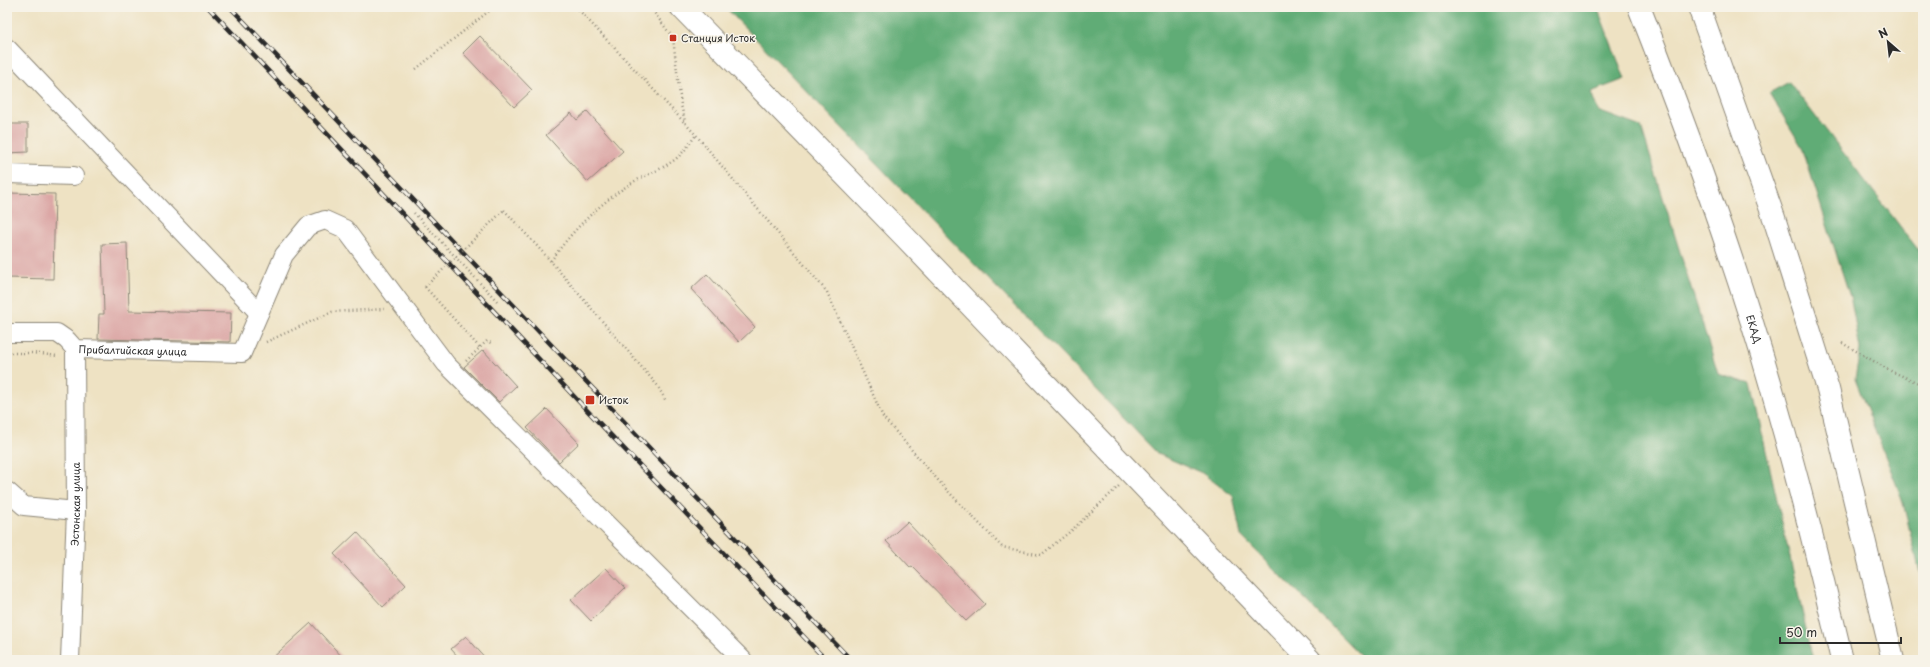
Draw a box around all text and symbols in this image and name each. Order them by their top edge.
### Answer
north arrow [1868,22,1908,62]
text: N [1875,23,1891,42]
place label: Станция Исток [681,30,755,45]
marker: Станция Исток [668,33,678,43]
street label: ЕКАД [1743,313,1766,345]
street label: Прибалтийская улица [78,341,188,359]
place label: Исток [599,392,629,407]
marker: Исток [584,394,596,406]
street label: Эстонская улица [67,461,83,546]
scale bar [1780,619,1901,645]
text: 50 m [1786,623,1817,641]

